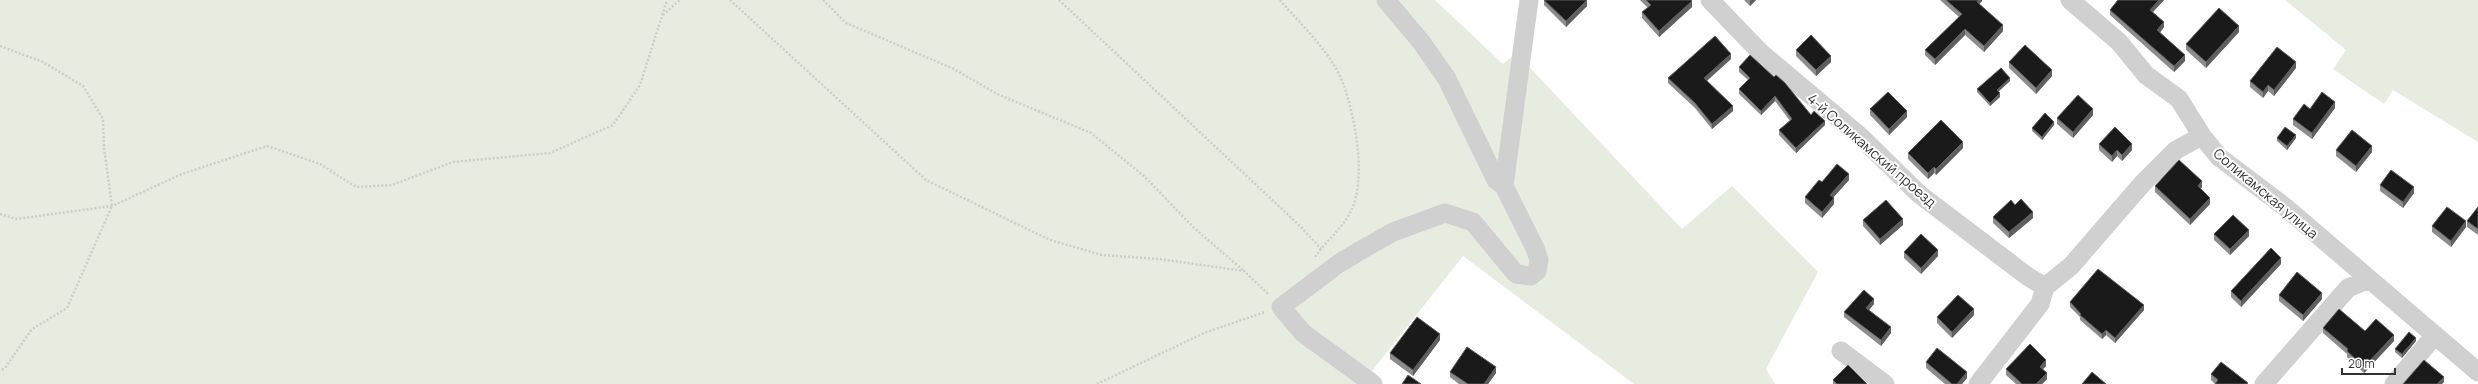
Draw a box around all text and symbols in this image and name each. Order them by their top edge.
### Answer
street label: 4-й Соликамский проезд [1804,89,1940,211]
street label: Соликамская улица [2210,144,2322,242]
scale bar [2342,350,2395,376]
text: 20 m [2348,355,2375,372]

